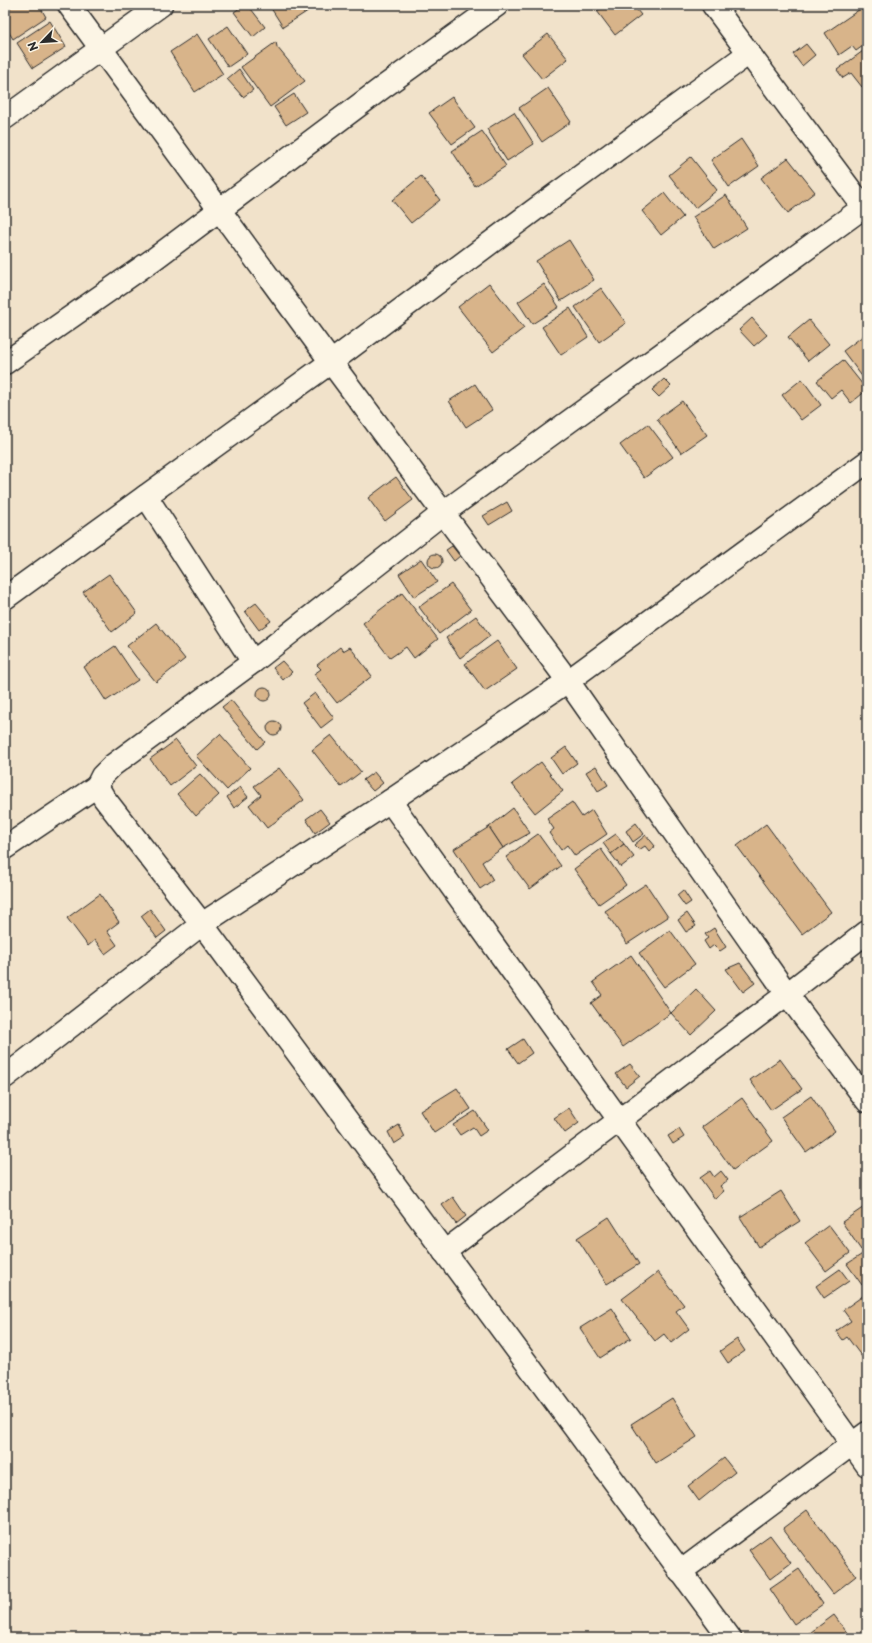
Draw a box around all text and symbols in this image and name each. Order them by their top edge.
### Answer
north arrow [22,22,62,62]
text: N [23,39,42,54]

